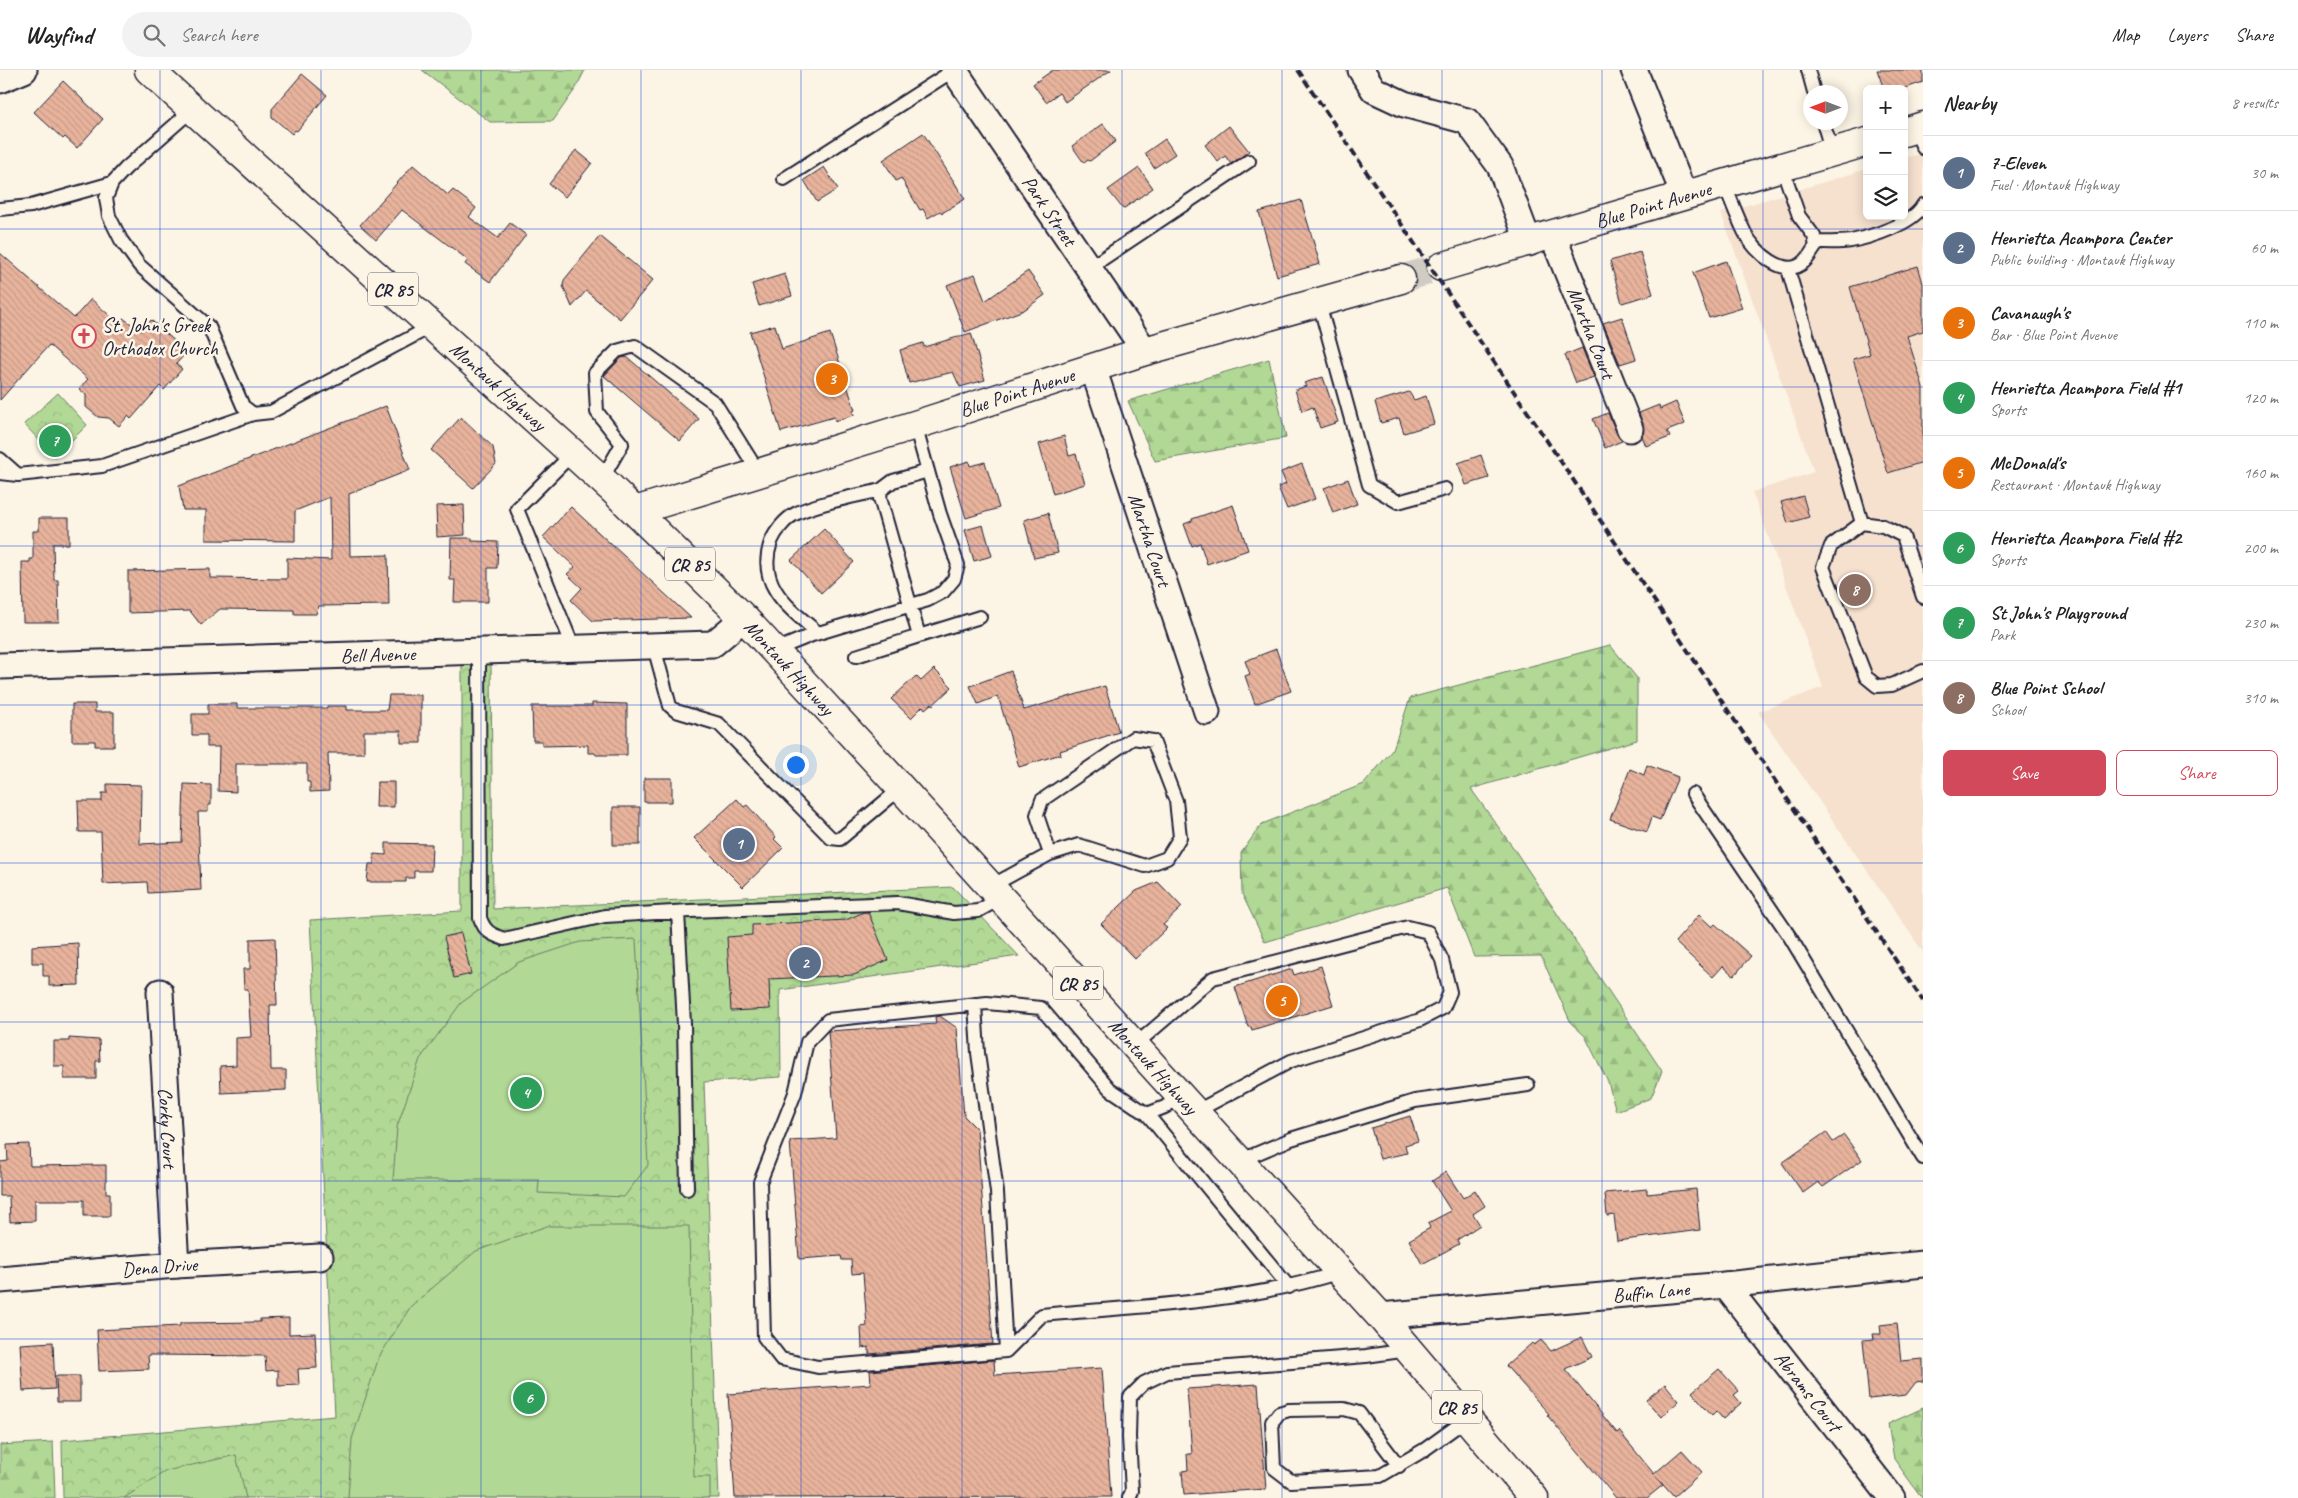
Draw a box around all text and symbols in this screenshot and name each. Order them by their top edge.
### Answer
search box [122,12,472,57]
text: Wayfind [25,20,92,50]
icon: search [140,21,168,49]
text: Search here [180,23,258,47]
text: Map [2112,24,2140,46]
text: Layers [2168,24,2207,46]
text: Share [2235,24,2273,46]
north arrow [1803,85,1848,130]
map controls [1863,85,1908,220]
button: + [1863,85,1908,130]
text: Nearby [1943,90,1996,116]
text: 8 results [2231,93,2278,113]
button: − [1863,130,1908,175]
text: 7-Eleven [1990,151,2046,175]
text: 1 [1955,163,1963,183]
text: 30 m [2251,163,2278,183]
street label: Park Street [1016,171,1083,253]
button: layers [1863,175,1908,220]
text: Fuel · Montauk Highway [1990,175,2119,195]
street label: Blue Point Avenue [1593,176,1715,234]
text: Henrietta Acampora Center [1990,226,2171,250]
text: 2 [1955,238,1963,258]
text: 60 m [2251,238,2278,258]
text: Public building · Montauk Highway [1990,250,2174,270]
road number: CR 85 [368,272,418,305]
street label: Martha Court [1562,283,1621,385]
text: Cavanaugh's [1990,301,2070,325]
place label: St. John's Greek Orthodox Church [102,313,219,361]
text: 3 [1955,313,1963,333]
text: 110 m [2244,313,2278,333]
church icon: St. John's Greek Orthodox Church [71,323,97,349]
text: Bar · Blue Point Avenue [1990,325,2117,345]
street label: Montauk Highway [445,336,553,438]
pin: 3 [816,360,848,398]
street label: Blue Point Avenue [957,362,1079,423]
text: Henrietta Acampora Field #1 [1990,376,2181,400]
text: 4 [1955,388,1963,408]
text: 120 m [2244,388,2278,408]
text: Sports [1990,400,2026,420]
pin: 7 [39,422,71,460]
text: McDonald's [1990,451,2065,475]
text: 5 [1956,463,1962,483]
text: 160 m [2244,463,2278,483]
text: Restaurant · Montauk Highway [1990,475,2160,495]
street label: Martha Court [1122,490,1177,592]
text: Henrietta Acampora Field #2 [1990,526,2181,550]
text: 6 [1955,538,1963,558]
text: 200 m [2244,538,2278,558]
road number: CR 85 [665,548,715,580]
text: Sports [1990,550,2026,570]
pin: 8 [1839,571,1871,609]
text: St John's Playground [1990,601,2126,625]
text: 7 [1955,613,1963,633]
text: 230 m [2244,613,2278,633]
street label: Montauk Highway [739,615,841,722]
text: Park [1990,625,2015,645]
street label: Bell Avenue [340,641,417,668]
text: Blue Point School [1990,676,2102,700]
text: 8 [1955,688,1963,708]
text: 310 m [2244,688,2278,708]
text: School [1990,700,2024,720]
button: Save [1943,750,2106,796]
button: Share [2116,750,2278,796]
your location [783,752,809,778]
pin: 1 [723,825,755,863]
pin: 2 [789,944,821,982]
road number: CR 85 [1053,966,1103,1000]
pin: 5 [1266,982,1298,1020]
street label: Montauk Highway [1103,1013,1204,1121]
pin: 4 [510,1074,542,1112]
street label: Corky Court [153,1087,182,1171]
street label: Dena Drive [121,1252,199,1283]
street label: Buffin Lane [1612,1276,1692,1308]
street label: Abrams Court [1769,1346,1849,1439]
pin: 6 [513,1379,545,1417]
road number: CR 85 [1432,1390,1482,1424]

